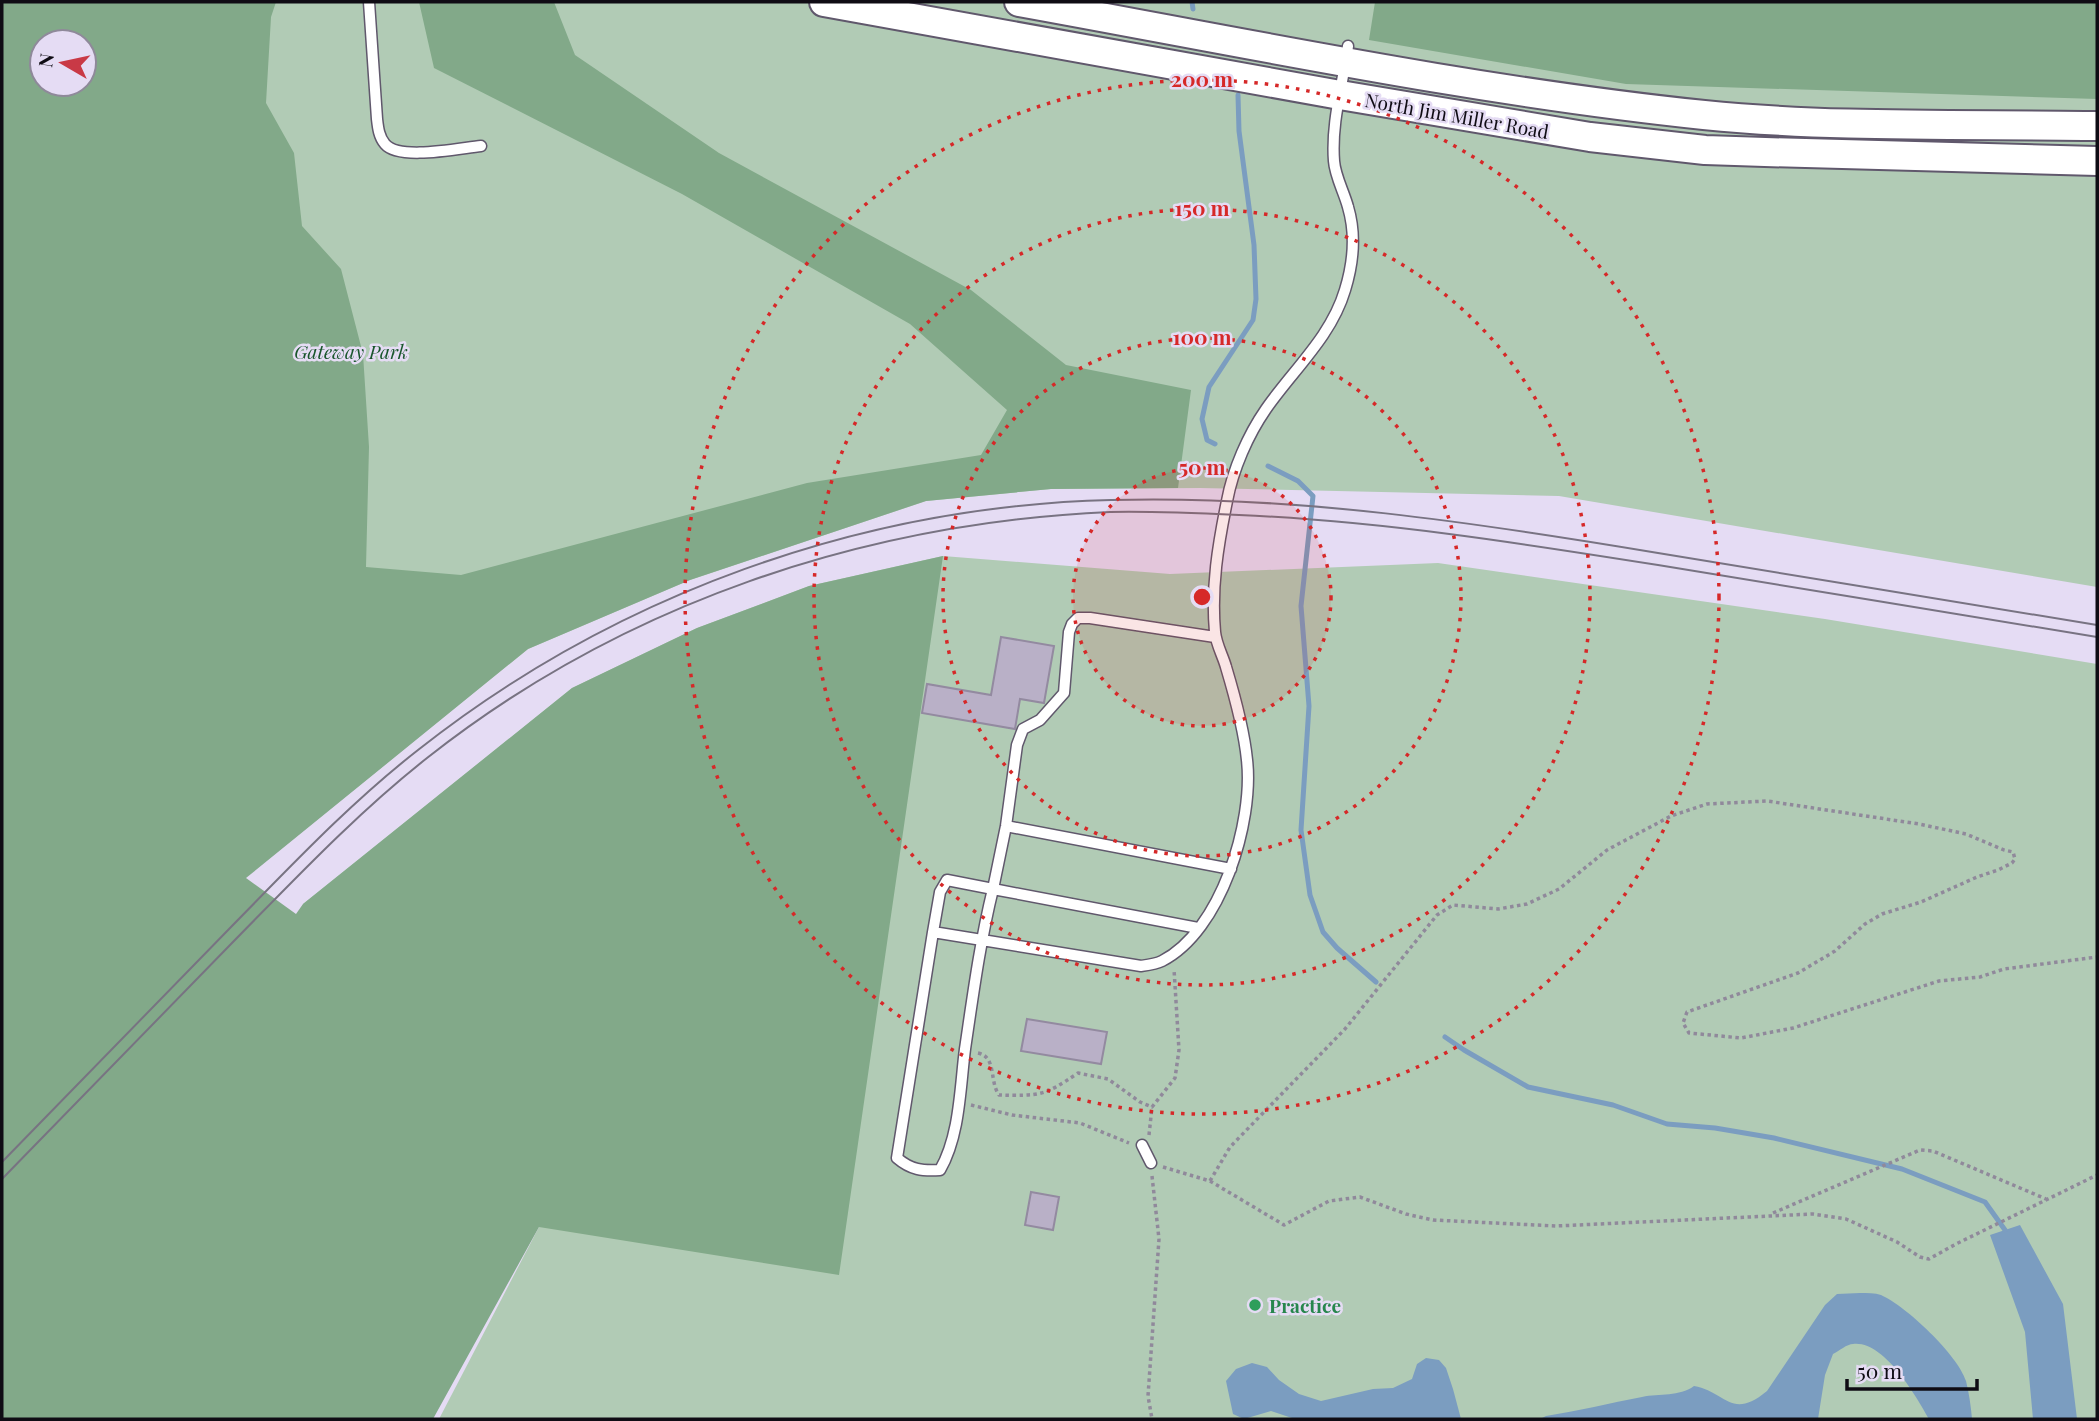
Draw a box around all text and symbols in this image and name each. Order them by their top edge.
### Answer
north arrow [28,28,98,98]
text: N [31,51,59,69]
text: 200 m [1171,64,1233,92]
street label: North Jim Miller Road [1363,86,1551,144]
text: 150 m [1175,193,1229,221]
text: 100 m [1172,322,1232,350]
park label: Gateway Park [294,338,408,364]
text: 50 m [1178,452,1226,480]
centre of rings [1190,585,1214,609]
place label: Practice [1269,1292,1341,1318]
marker: Practice [1247,1297,1263,1313]
scale bar [1847,1348,1976,1392]
text: 50 m [1857,1356,1903,1384]

